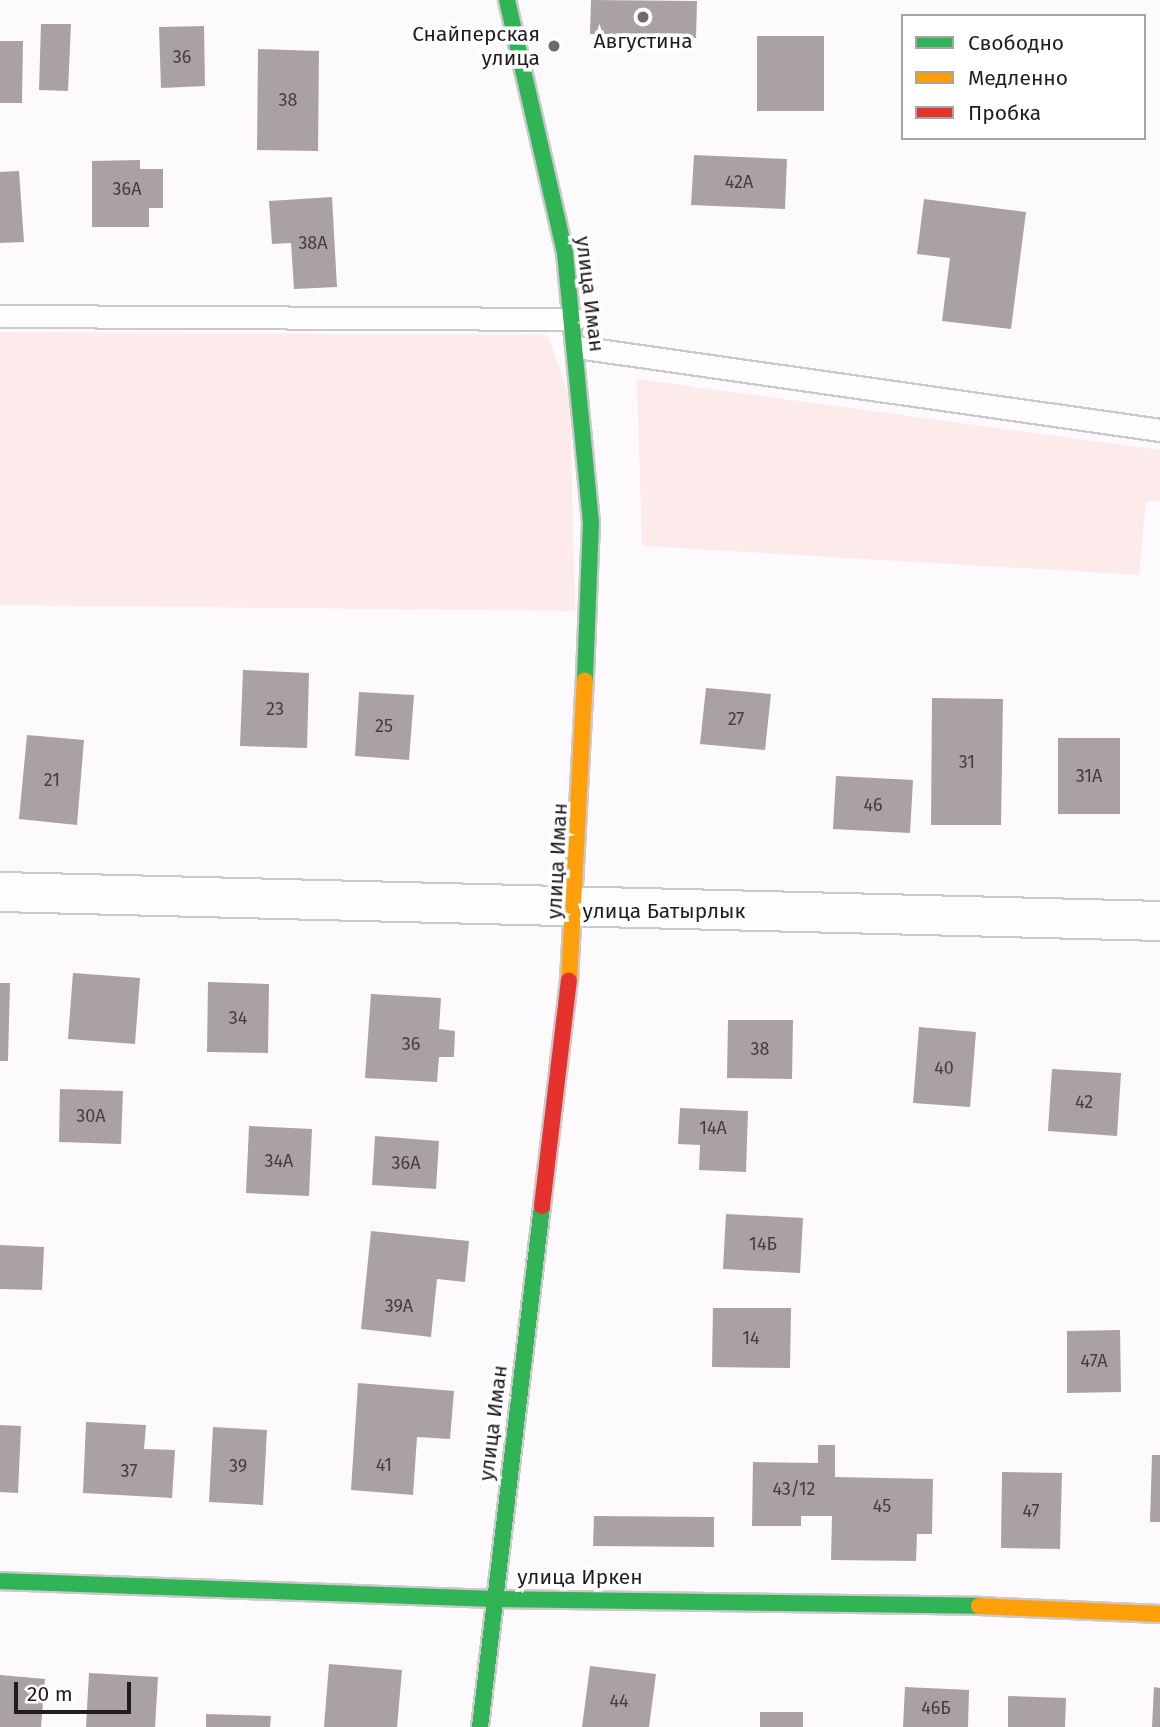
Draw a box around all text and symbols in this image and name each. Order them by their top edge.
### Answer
marker: Августина [635,9,651,25]
legend [901,14,1146,140]
place label: Снайперская улица [412,21,540,71]
place label: Августина [593,28,693,54]
text: Свободно [968,30,1064,56]
marker: Снайперская улица [546,38,562,54]
house number: 36 [173,46,191,68]
text: Медленно [968,65,1068,91]
house number: 38 [279,89,297,111]
text: Пробка [968,100,1041,126]
house number: 42А [725,171,753,193]
house number: 36А [113,178,141,200]
house number: 38А [298,232,328,254]
street label: улица Иман [570,235,610,353]
house number: 23 [266,698,284,720]
house number: 27 [728,708,744,730]
house number: 25 [375,715,393,737]
house number: 31 [959,751,975,773]
house number: 31А [1076,765,1102,787]
house number: 21 [44,769,60,791]
house number: 46 [863,794,883,816]
street label: улица Иман [541,802,573,920]
street label: улица Батырлык [583,898,745,924]
house number: 34 [229,1007,247,1029]
house number: 36 [402,1033,420,1055]
house number: 38 [751,1038,769,1060]
house number: 40 [934,1057,954,1079]
house number: 42 [1075,1091,1093,1113]
house number: 30А [76,1105,106,1127]
house number: 14А [699,1117,727,1139]
house number: 34А [265,1150,293,1172]
house number: 36А [392,1152,420,1174]
house number: 14Б [749,1233,777,1255]
house number: 39А [385,1295,413,1317]
house number: 14 [742,1327,760,1349]
house number: 47А [1081,1350,1107,1372]
street label: улица Иман [473,1364,513,1482]
house number: 41 [376,1454,392,1476]
house number: 39 [229,1455,247,1477]
house number: 37 [121,1460,137,1482]
house number: 43/12 [773,1478,815,1500]
house number: 45 [873,1495,891,1517]
house number: 47 [1022,1500,1040,1522]
street label: улица Иркен [517,1564,643,1590]
scale bar [18,1668,135,1712]
text: 20 m [27,1681,73,1707]
house number: 44 [609,1690,629,1712]
house number: 46Б [921,1697,951,1719]

